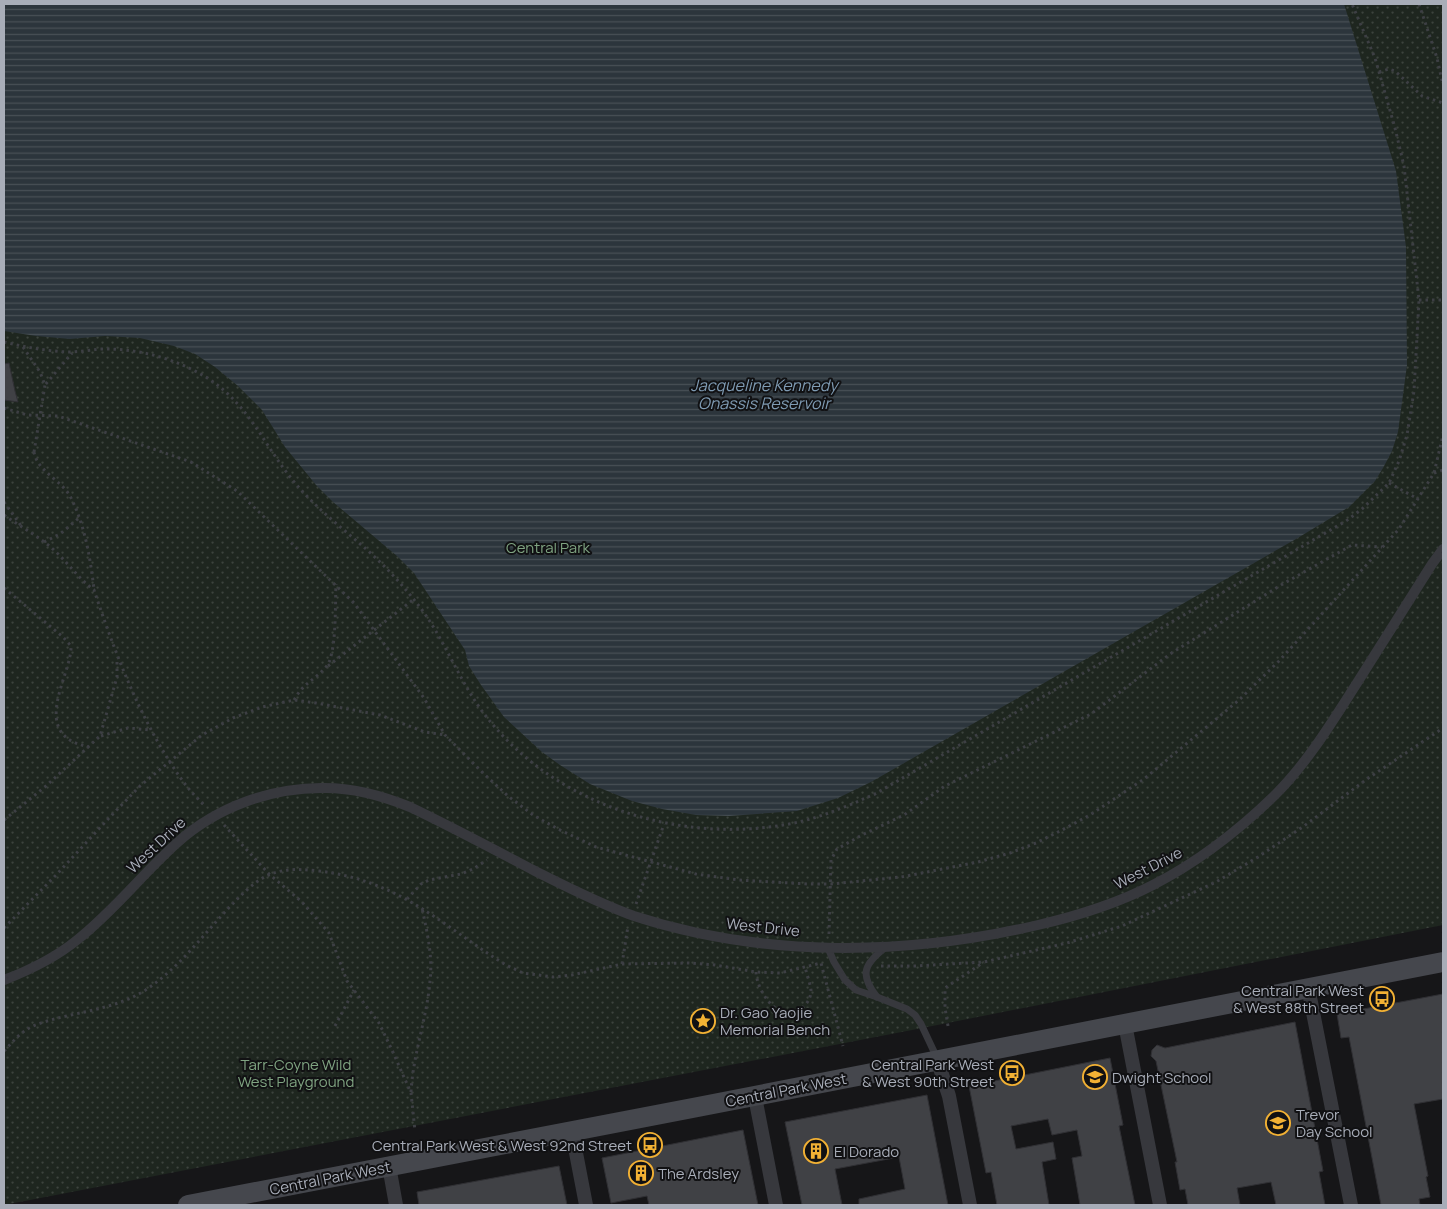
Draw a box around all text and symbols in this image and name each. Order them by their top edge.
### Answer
water label: Jacqueline Kennedy Onassis Reservoir [690,374,840,414]
park label: Central Park [506,537,591,558]
street label: West Drive [122,812,190,878]
street label: West Drive [1110,842,1186,894]
street label: West Drive [725,913,801,941]
place label: Central Park West & West 88th Street [1233,980,1364,1018]
bus stop icon: Central Park West & West 88th Street [1369,986,1395,1012]
place label: Dr. Gao Yaojie Memorial Bench [720,1002,830,1040]
place icon: Dr. Gao Yaojie Memorial Bench [690,1008,716,1034]
park label: Tarr-Coyne Wild West Playground [238,1054,354,1092]
place label: Central Park West & West 90th Street [862,1054,994,1092]
bus stop icon: Central Park West & West 90th Street [999,1060,1025,1086]
school or university icon: Dwight School [1082,1064,1108,1090]
place label: Dwight School [1112,1067,1212,1088]
street label: Central Park West [724,1068,848,1112]
place label: Trevor Day School [1296,1104,1373,1142]
school or university icon: Trevor Day School [1265,1110,1291,1136]
bus stop icon: Central Park West & West 92nd Street [637,1132,663,1158]
place label: Central Park West & West 92nd Street [372,1135,632,1156]
building icon: El Dorado [803,1138,829,1164]
place label: El Dorado [834,1141,899,1162]
street label: Central Park West [268,1156,392,1200]
building icon: The Ardsley [628,1160,654,1186]
place label: The Ardsley [658,1163,739,1184]

